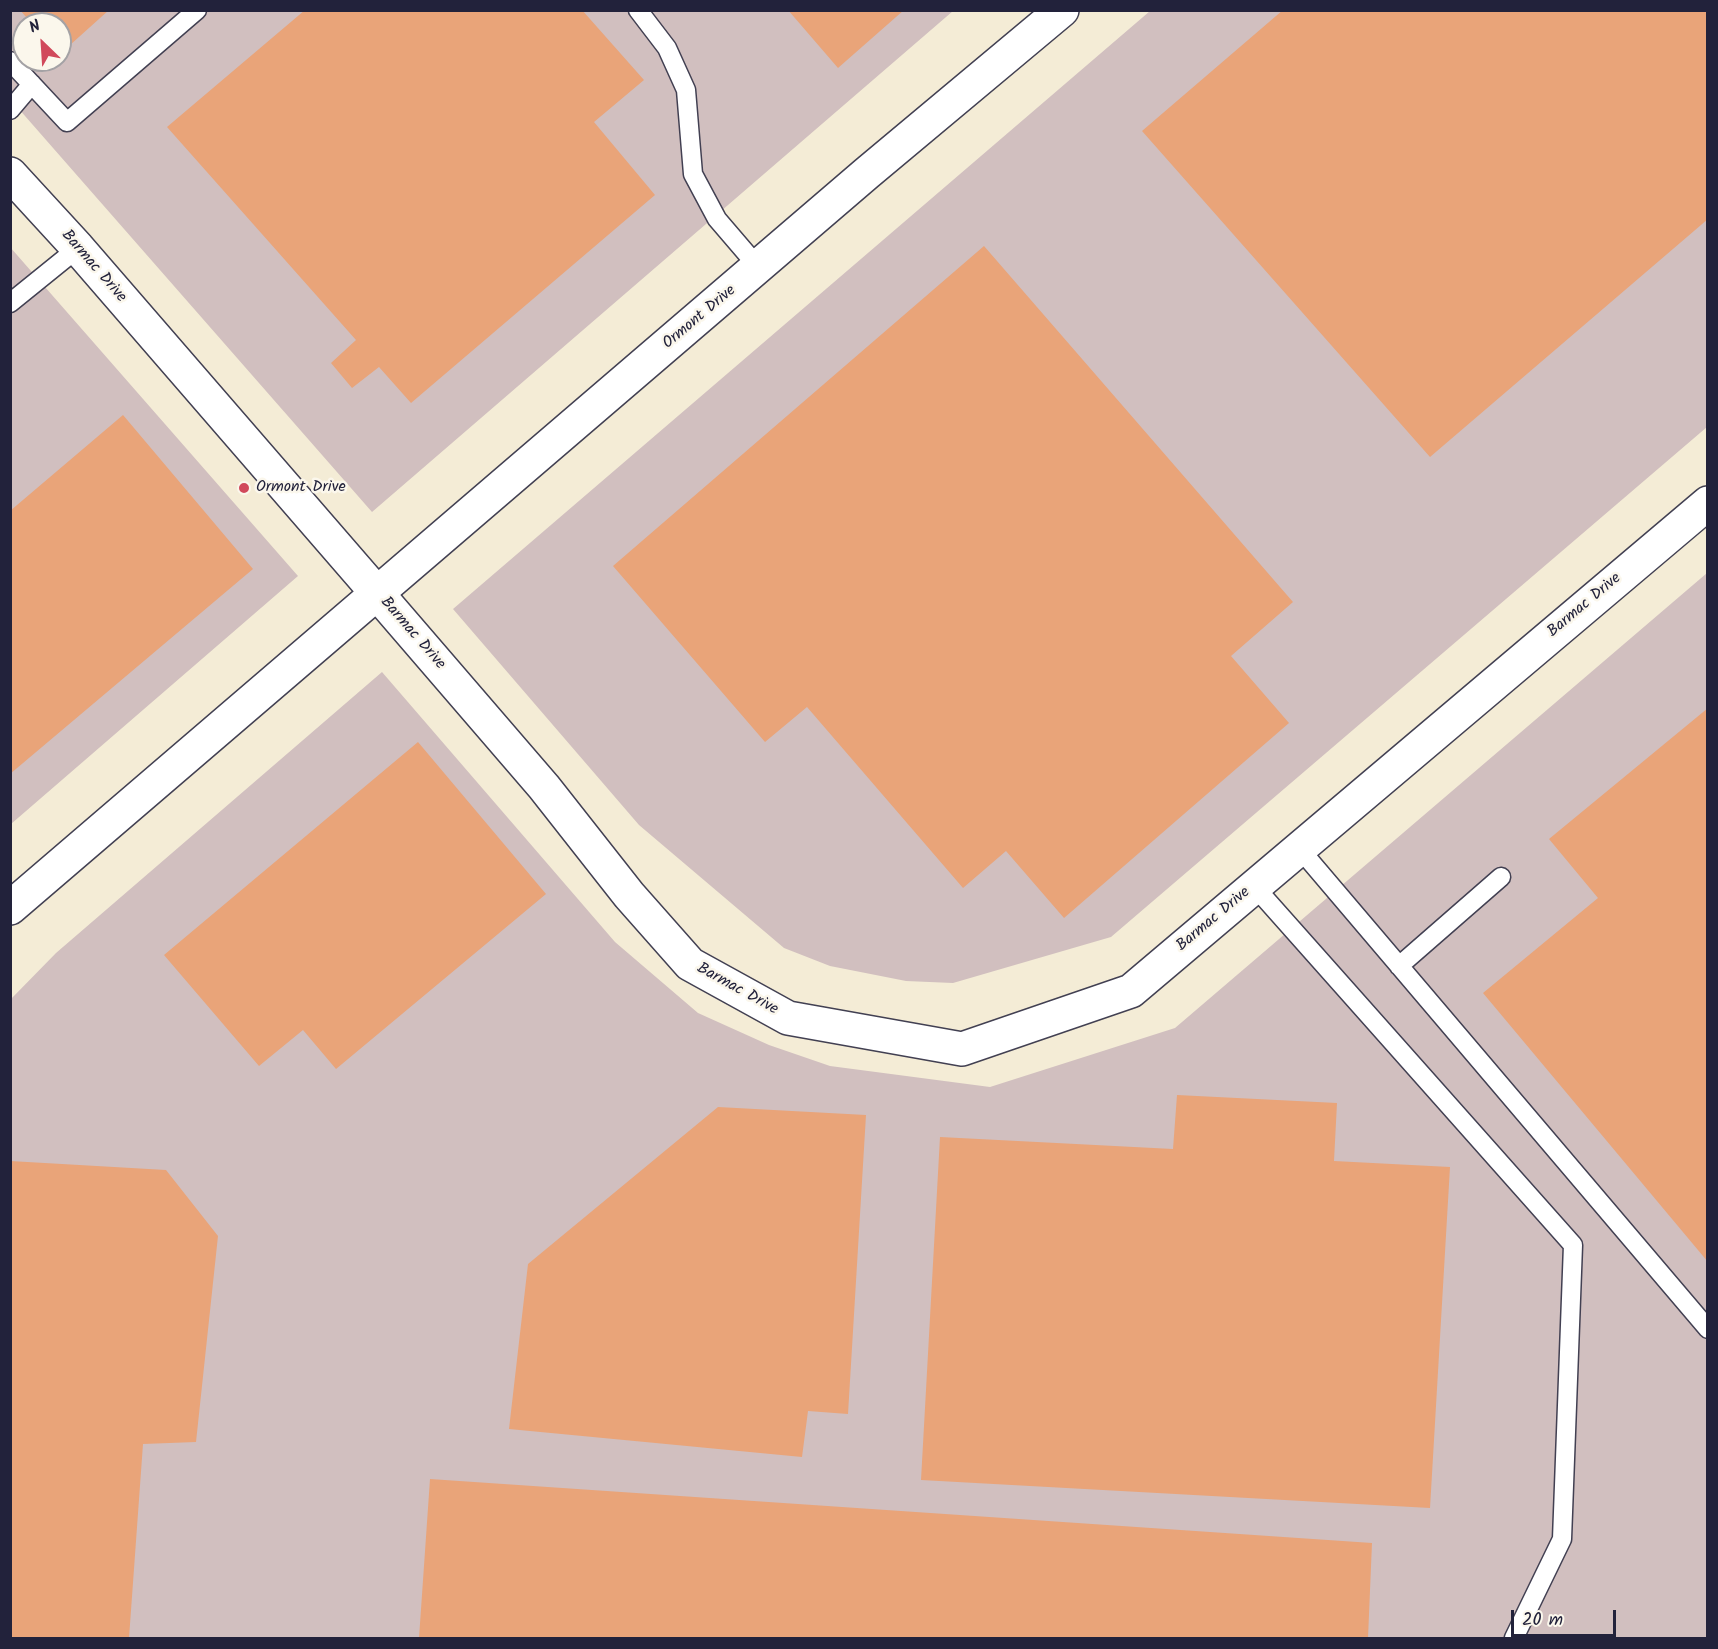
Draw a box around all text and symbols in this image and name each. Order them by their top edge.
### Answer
north arrow [12,12,72,72]
text: N [25,14,45,41]
street label: Barmac Drive [56,227,130,307]
street label: Ormont Drive [660,282,740,354]
place label: Ormont Drive [256,478,346,498]
marker: Ormont Drive [237,481,251,495]
street label: Barmac Drive [1544,570,1626,642]
street label: Barmac Drive [375,594,449,674]
street label: Barmac Drive [1173,884,1255,956]
street label: Barmac Drive [693,960,781,1020]
scale bar [1514,1598,1619,1636]
text: 20 m [1522,1606,1563,1635]

